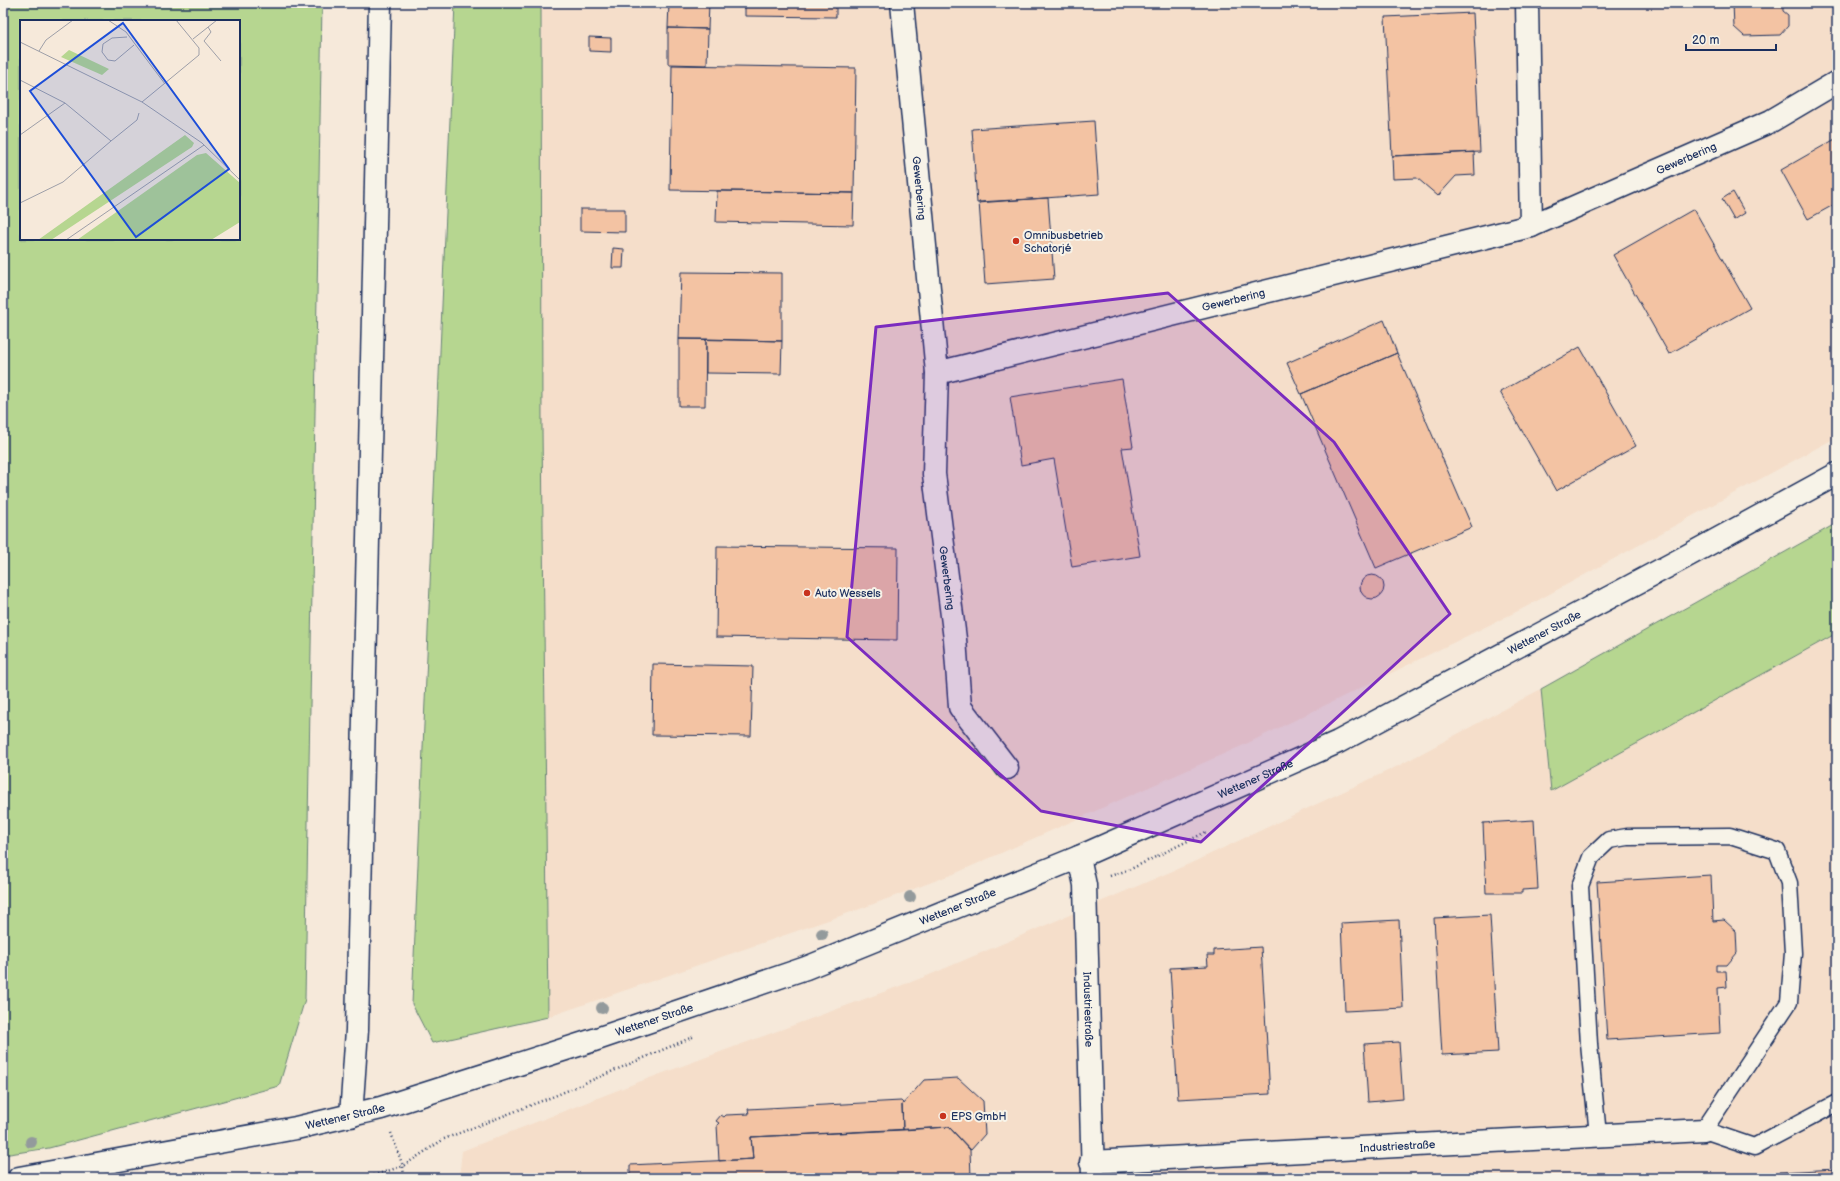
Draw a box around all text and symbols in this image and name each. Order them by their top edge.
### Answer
inset map [20,20,240,240]
scale bar [1686,26,1776,52]
text: 20 m [1692,33,1719,48]
street label: Gewerbering [1654,139,1718,177]
street label: Gewerbering [910,155,929,221]
place label: Omnibusbetrieb Schatorjé [1024,229,1103,255]
marker: Omnibusbetrieb Schatorjé [1011,236,1021,246]
street label: Gewerbering [1201,286,1266,314]
street label: Gewerbering [937,545,958,611]
place label: Auto Wessels [815,587,881,600]
marker: Auto Wessels [802,588,812,598]
street label: Wettener Straße [1505,607,1583,657]
street label: Wettener Straße [1216,756,1296,801]
street label: Wettener Straße [918,885,998,928]
street label: Industriestraße [1081,971,1096,1048]
street label: Wettener Straße [614,1000,695,1039]
street label: Wettener Straße [304,1101,387,1132]
place label: EPS GmbH [951,1110,1006,1123]
marker: EPS GmbH [938,1111,948,1121]
street label: Industriestraße [1360,1138,1436,1154]

